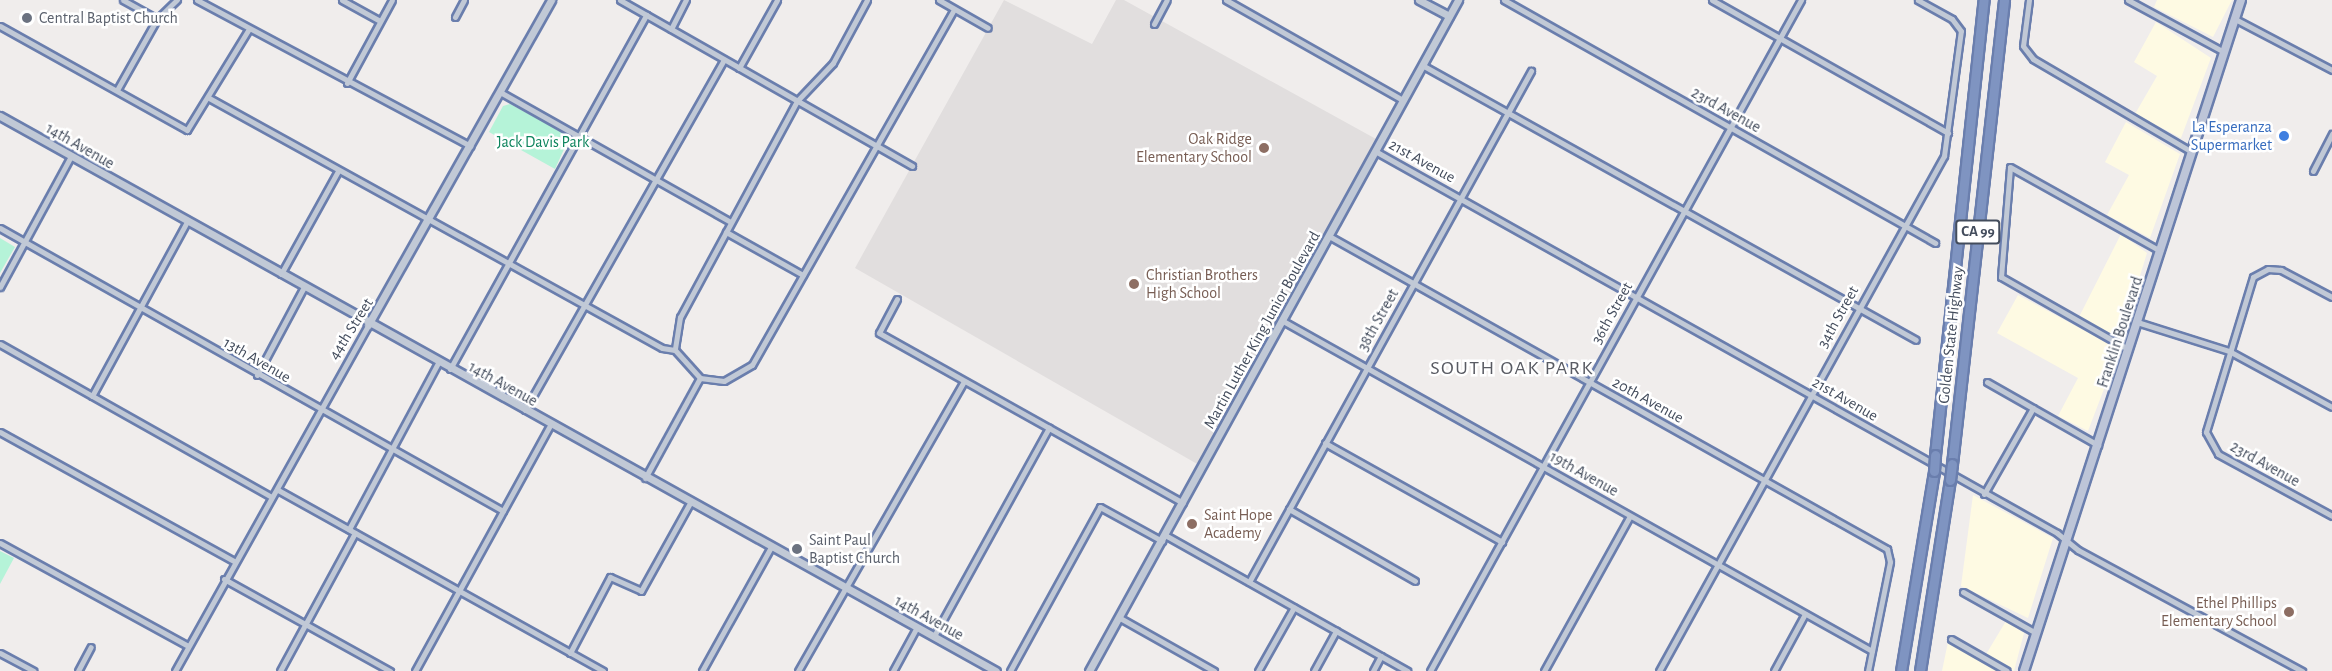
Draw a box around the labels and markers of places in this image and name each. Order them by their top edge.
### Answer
place label: Central Baptist Church [39,8,178,28]
marker: Central Baptist Church [20,11,34,25]
place label: La Esperanza Supermarket [2191,117,2272,155]
place label: Oak Ridge Elementary School [1136,129,1252,167]
marker: La Esperanza Supermarket [2277,129,2291,143]
marker: Oak Ridge Elementary School [1257,141,1271,155]
place label: Christian Brothers High School [1146,265,1258,303]
marker: Christian Brothers High School [1127,277,1141,291]
place label: Saint Hope Academy [1204,505,1272,543]
marker: Saint Hope Academy [1185,517,1199,531]
place label: Saint Paul Baptist Church [809,530,900,568]
marker: Saint Paul Baptist Church [790,542,804,556]
place label: Ethel Phillips Elementary School [2161,593,2277,631]
marker: Ethel Phillips Elementary School [2282,605,2296,619]

